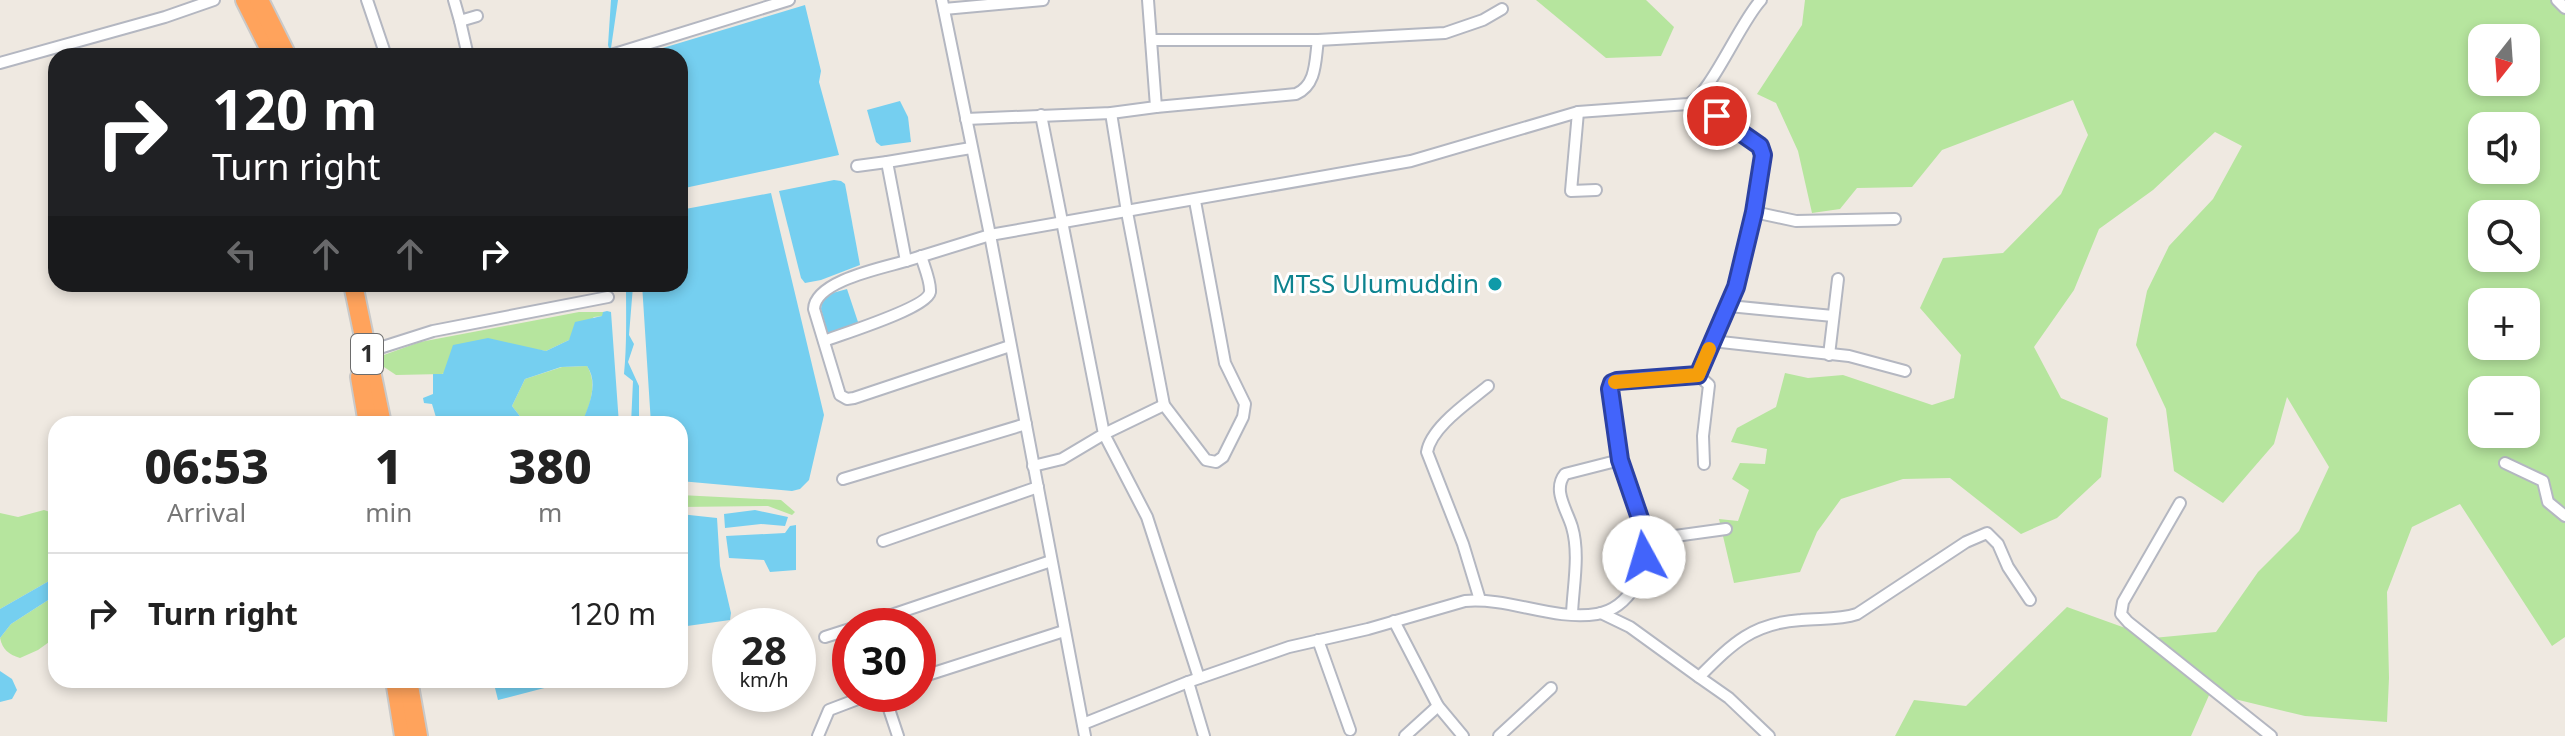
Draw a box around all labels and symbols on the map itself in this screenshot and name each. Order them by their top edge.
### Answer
north arrow [2468,24,2540,96]
pin [1683,82,1751,150]
place label: MTsS Ulumuddin [1272,265,1479,301]
marker: MTsS Ulumuddin [1486,275,1504,293]
road number: 1 [351,334,383,374]
position arrow [1602,515,1686,599]
speed limit sign: 30 [832,608,936,712]

